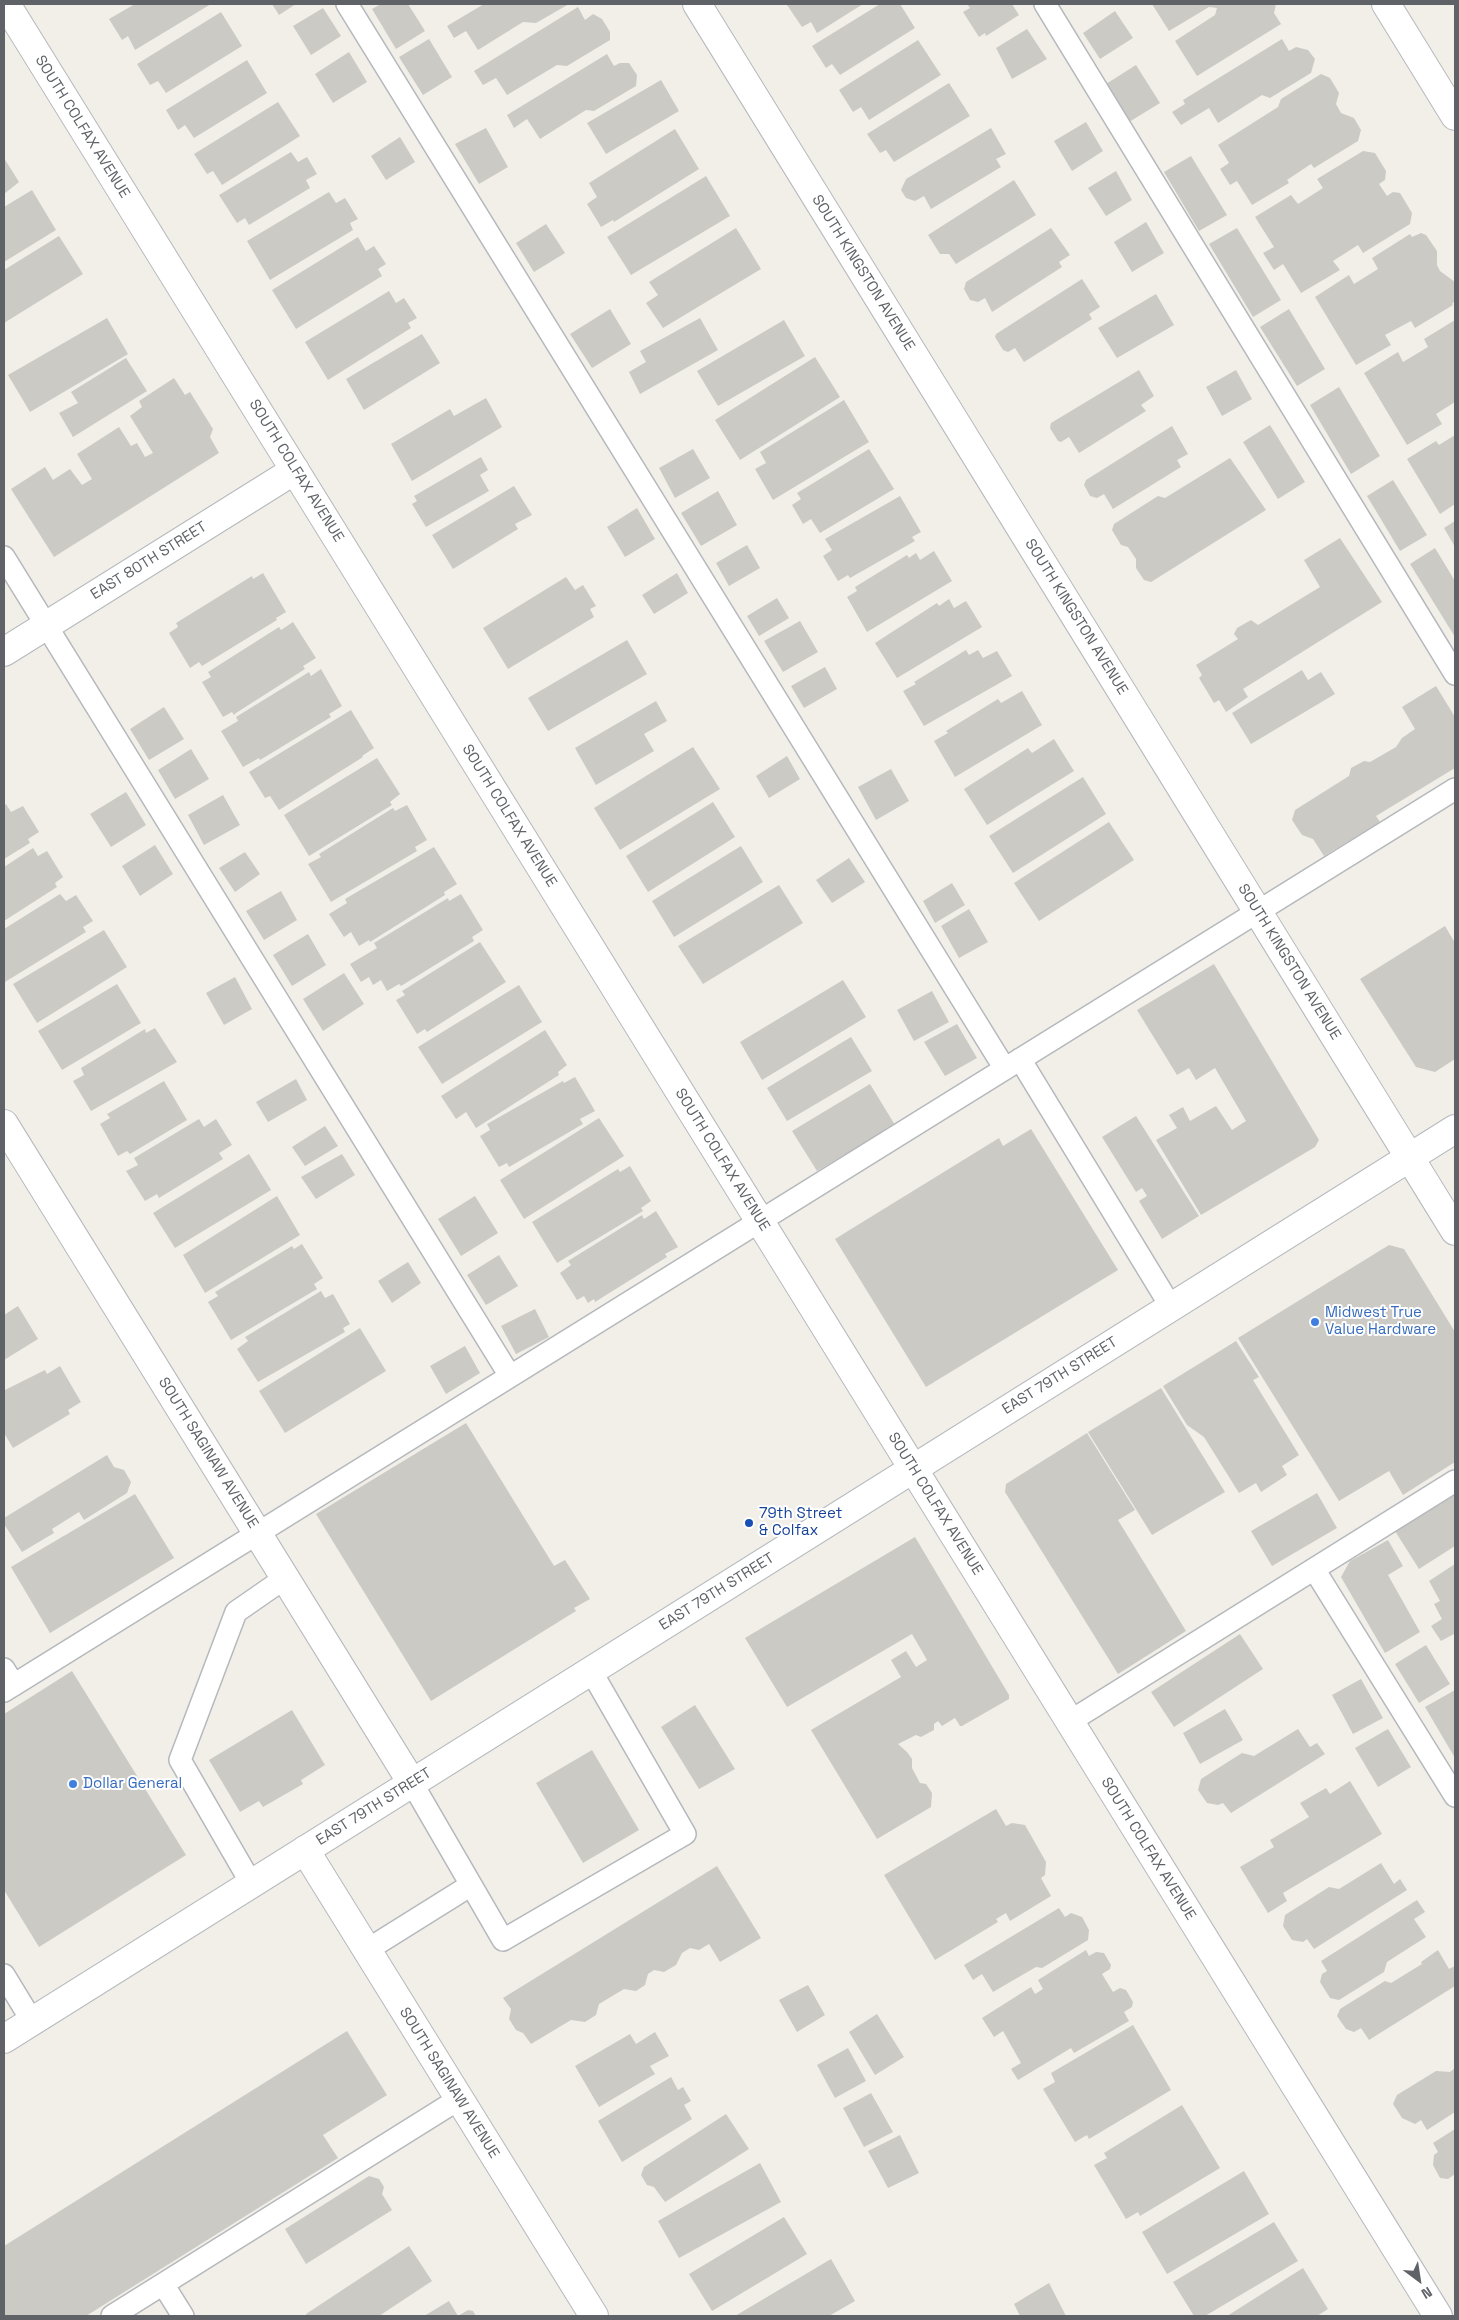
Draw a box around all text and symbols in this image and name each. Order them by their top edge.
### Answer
street label: SOUTH COLFAX AVENUE [31,52,133,202]
street label: SOUTH KINGSTON AVENUE [808,192,918,354]
street label: SOUTH COLFAX AVENUE [245,396,347,546]
street label: EAST 80TH STREET [88,518,210,604]
street label: SOUTH KINGSTON AVENUE [1021,536,1131,698]
street label: SOUTH COLFAX AVENUE [458,741,560,891]
street label: SOUTH KINGSTON AVENUE [1234,881,1344,1043]
street label: SOUTH COLFAX AVENUE [671,1085,773,1235]
place label: Midwest True Value Hardware [1325,1304,1436,1339]
marker: Midwest True Value Hardware [1309,1316,1321,1328]
street label: EAST 79TH STREET [999,1333,1121,1419]
street label: SOUTH SAGINAW AVENUE [154,1374,262,1532]
street label: SOUTH COLFAX AVENUE [884,1429,986,1579]
place label: 79th Street & Colfax [759,1505,842,1540]
marker: 79th Street & Colfax [743,1517,755,1529]
street label: EAST 79TH STREET [656,1549,778,1635]
street label: EAST 79TH STREET [313,1764,435,1850]
street label: SOUTH COLFAX AVENUE [1097,1774,1199,1924]
place label: Dollar General [83,1775,182,1793]
marker: Dollar General [67,1778,79,1790]
street label: SOUTH SAGINAW AVENUE [395,2004,503,2162]
north arrow [1394,2255,1444,2305]
text: N [1418,2283,1435,2303]

